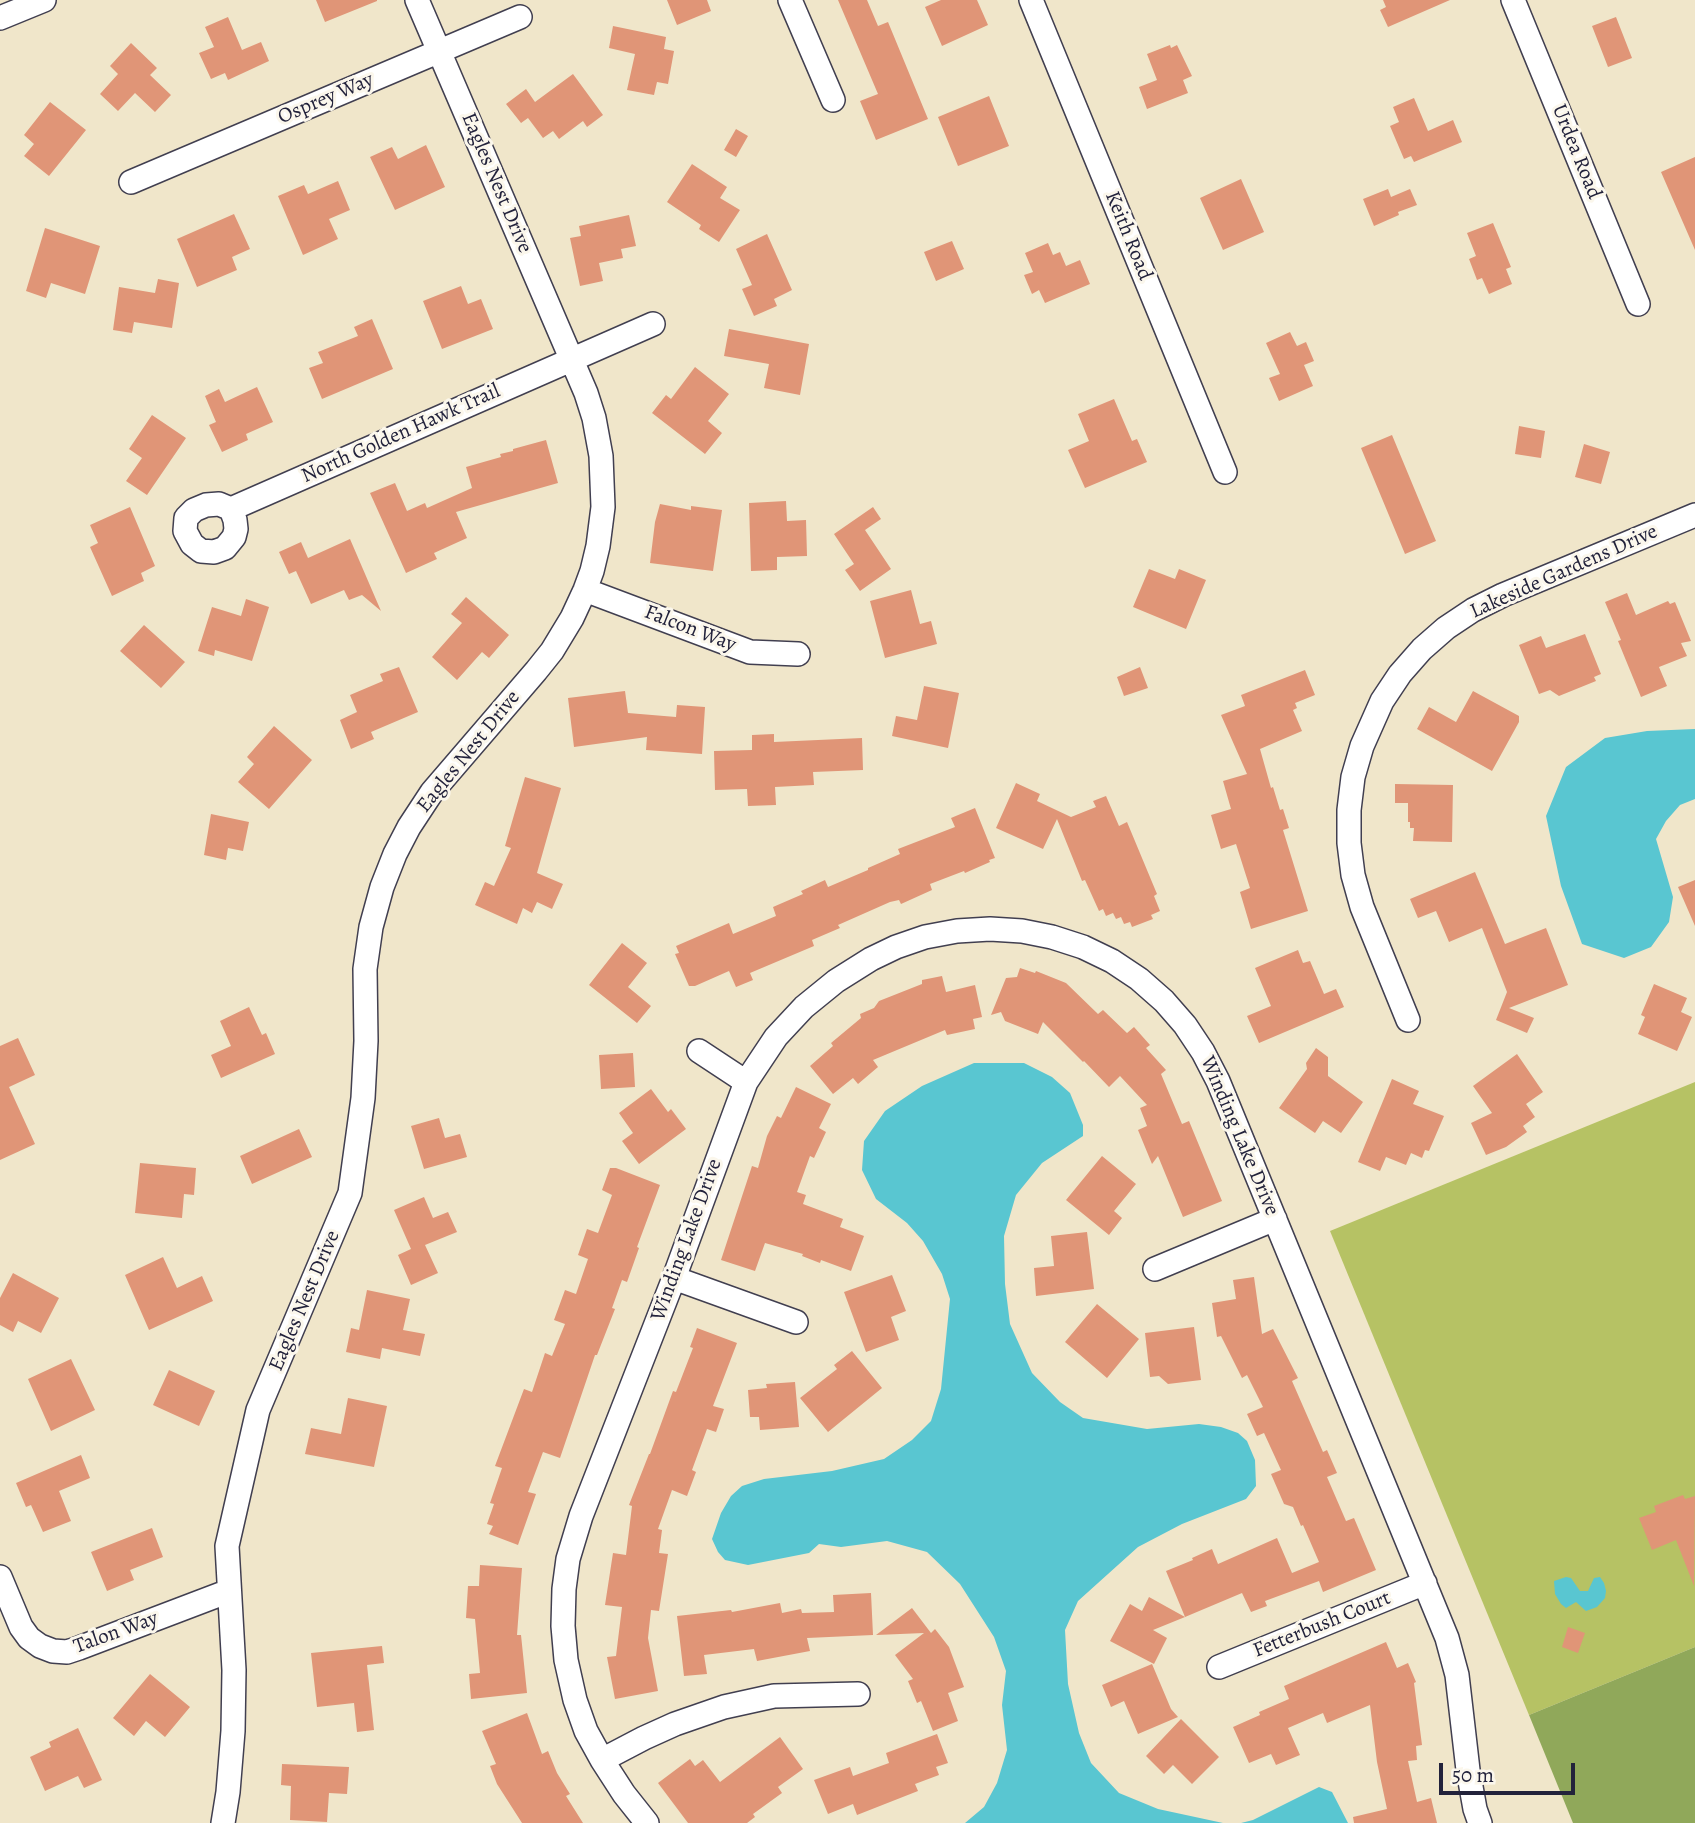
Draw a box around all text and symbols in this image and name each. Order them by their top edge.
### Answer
street label: Osprey Way [274,68,378,130]
street label: Urdea Road [1546,101,1606,203]
street label: Eagles Nest Drive [455,109,537,257]
street label: Keith Road [1099,188,1157,284]
street label: North Golden Hawk Trail [298,379,504,489]
street label: Lakeside Gardens Drive [1466,519,1662,625]
street label: Falcon Way [641,600,739,658]
street label: Eagles Nest Drive [412,686,526,818]
street label: Winding Lake Drive [1194,1053,1284,1219]
street label: Winding Lake Drive [646,1155,728,1325]
street label: Eagles Nest Drive [264,1227,346,1375]
street label: Fetterbush Court [1250,1586,1394,1664]
street label: Talon Way [70,1606,162,1660]
scale bar [1443,1750,1580,1794]
text: 50 m [1452,1761,1494,1789]

